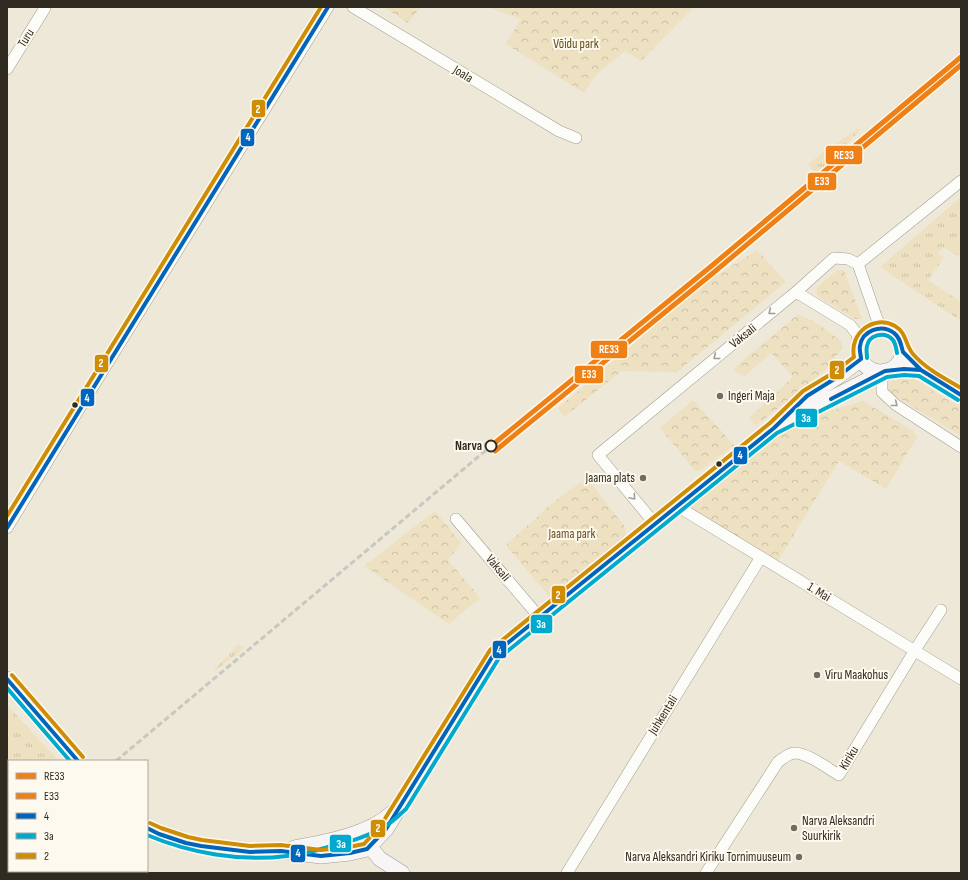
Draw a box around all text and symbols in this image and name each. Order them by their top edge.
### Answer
street label: Turu [14,26,38,50]
park label: Võidu park [553,36,599,52]
street label: Joala [449,61,476,86]
line badge: 2 [251,99,266,118]
text: 2 [256,103,261,116]
line badge: 4 [240,128,255,147]
text: 4 [245,131,251,144]
line badge: RE33 [825,145,863,165]
text: RE33 [834,149,854,162]
line badge: E33 [807,172,837,191]
text: E33 [815,175,829,188]
one-way arrow [769,308,776,315]
street label: Vaksali [726,320,760,352]
line badge: RE33 [590,340,628,359]
text: RE33 [599,343,619,356]
one-way arrow [713,353,721,360]
line badge: 2 [94,354,109,373]
text: 2 [99,357,104,370]
line badge: 2 [829,360,845,380]
text: 2 [835,364,840,377]
line badge: E33 [574,365,604,384]
text: E33 [582,368,596,381]
line badge: 4 [80,388,95,407]
place label: Ingeri Maja [728,388,775,404]
marker: Ingeri Maja [715,391,725,401]
text: 4 [84,392,90,405]
one-way arrow [891,399,898,406]
unlabelled marker [70,400,80,410]
line badge: 3a [795,408,818,428]
text: 3a [801,412,811,425]
place label: Narva [455,438,482,454]
marker: Narva [484,439,498,453]
line badge: 4 [733,446,748,465]
text: 4 [737,449,743,462]
unlabelled marker [714,459,724,469]
place label: Jaama plats [585,470,635,486]
marker: Jaama plats [638,473,648,483]
one-way arrow [628,492,635,500]
park label: Jaama park [547,526,596,542]
street label: Vaksali [482,551,514,585]
street label: 1. Mai [804,579,834,605]
line badge: 2 [551,585,566,604]
text: 2 [556,589,561,602]
line badge: 3a [530,614,553,634]
text: 3a [536,618,546,631]
line badge: 4 [492,640,507,659]
text: 4 [496,644,502,657]
place label: Viru Maakohus [825,667,888,683]
marker: Viru Maakohus [812,670,822,680]
street label: Juhkentali [644,692,681,738]
street label: Kiriku [836,743,862,773]
legend [8,760,148,872]
text: RE33 [44,769,65,784]
text: E33 [44,789,59,804]
text: 4 [44,809,49,824]
place label: Narva Aleksandri Suurkirik [802,813,874,844]
line badge: 2 [370,819,386,838]
text: 2 [376,822,381,835]
marker: Narva Aleksandri Suurkirik [789,823,799,833]
text: 3a [44,829,54,844]
line badge: 3a [329,834,352,853]
text: 3a [336,838,346,851]
line badge: 4 [290,844,306,863]
text: 4 [295,847,301,860]
text: 2 [44,849,49,864]
place label: Narva Aleksandri Kiriku Tornimuuseum [625,849,791,865]
marker: Narva Aleksandri Kiriku Tornimuuseum [794,852,804,862]

